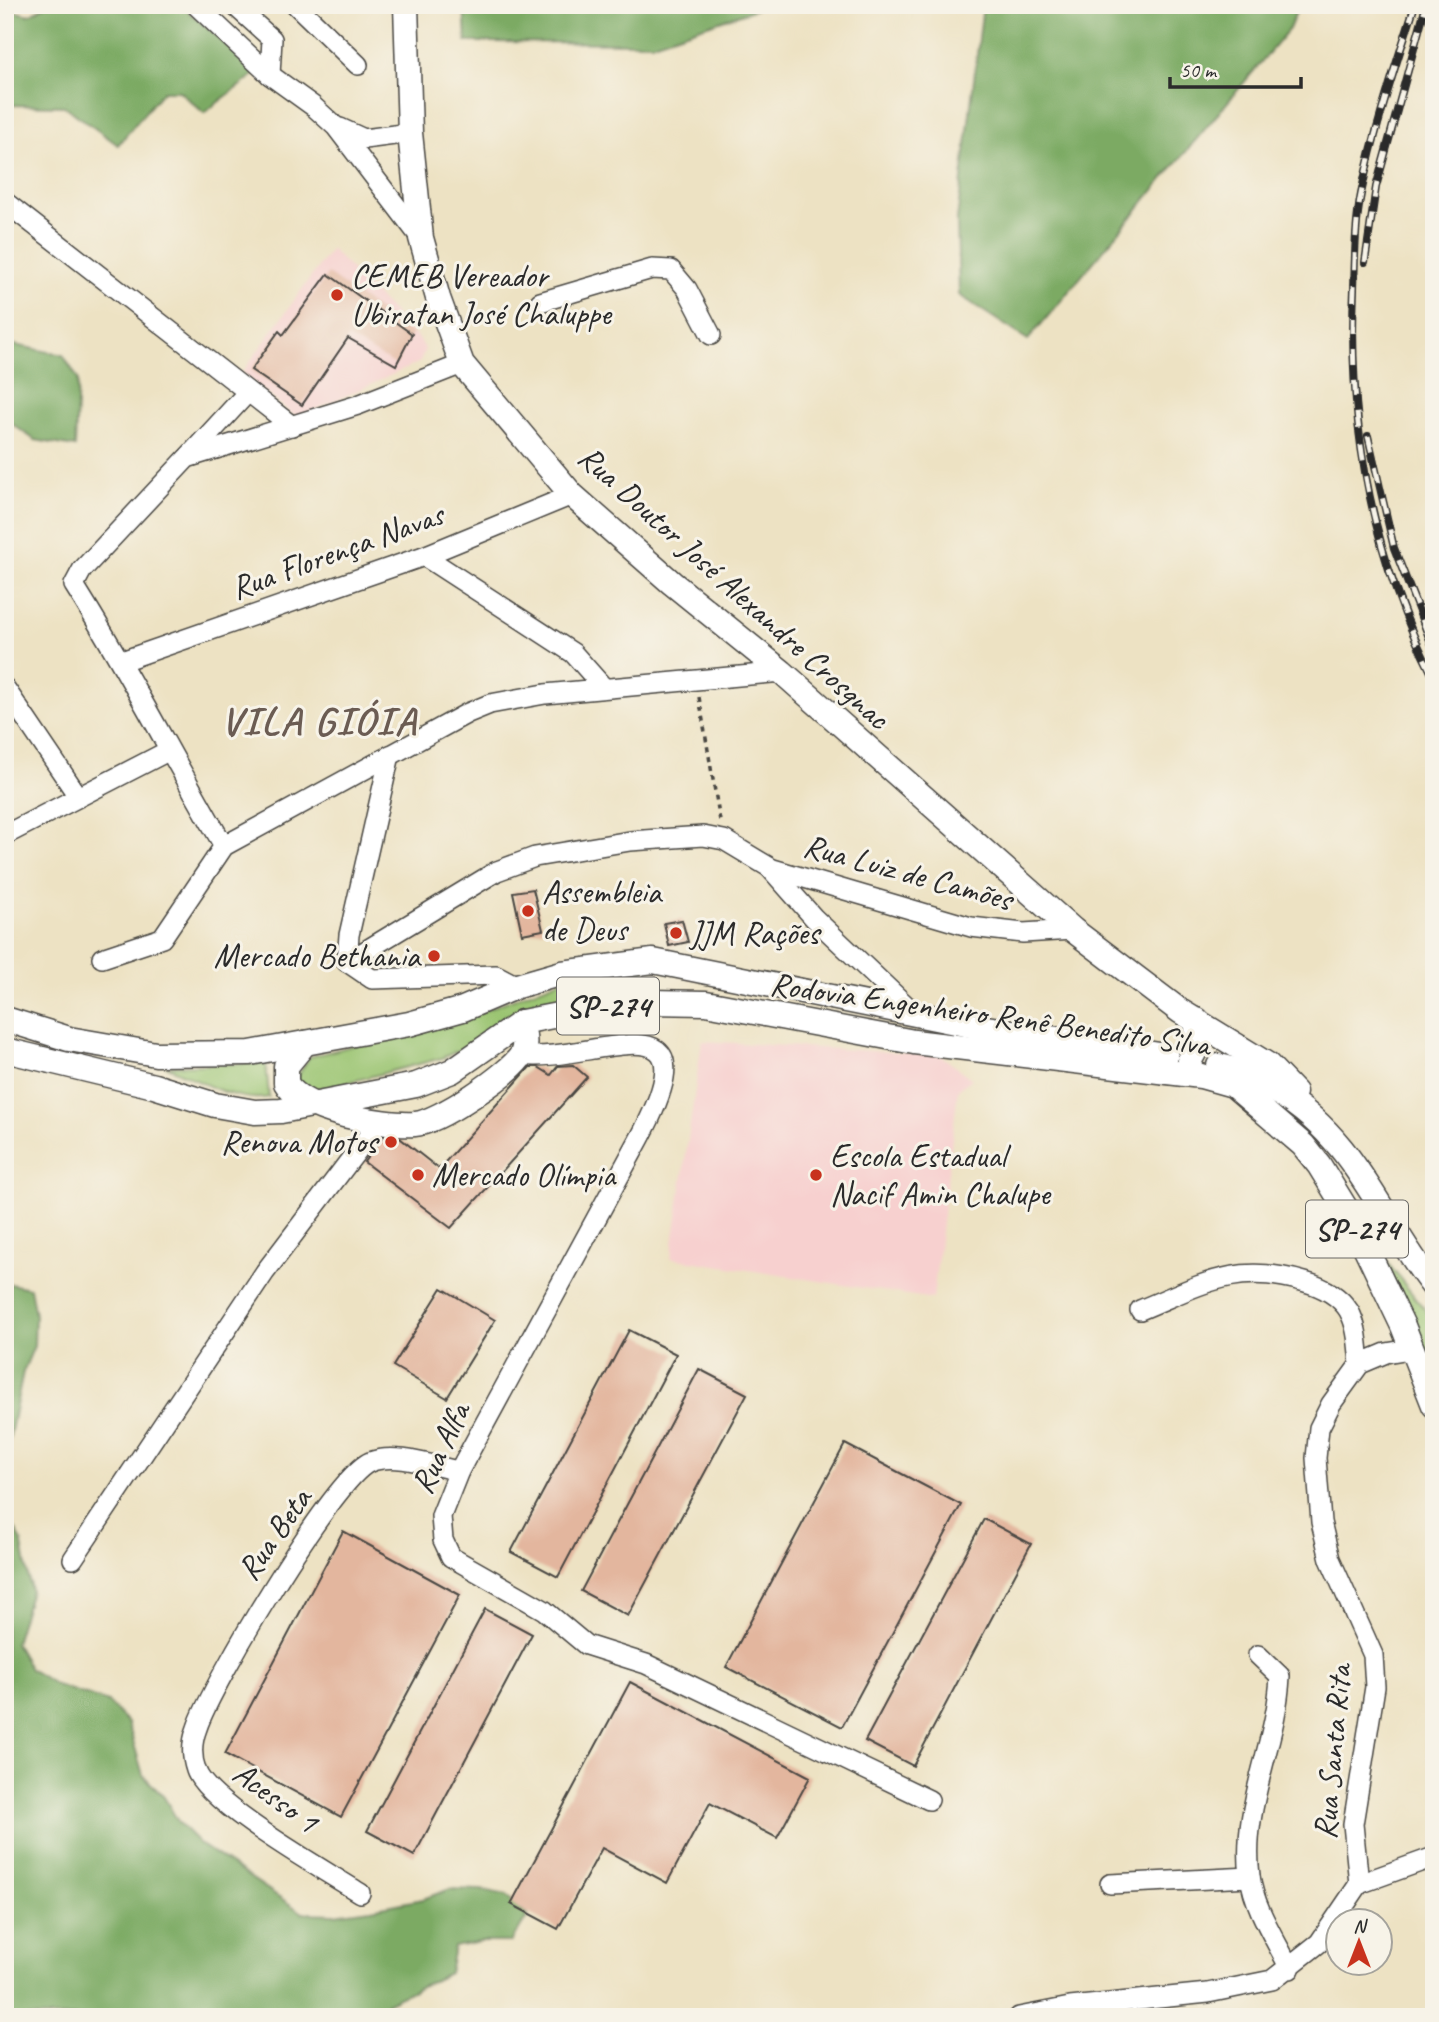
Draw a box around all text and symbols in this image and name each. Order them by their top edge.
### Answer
scale bar [1170,46,1301,90]
text: 50 m [1180,57,1218,83]
place label: CEMEB Vereador Ubiratan José Chaluppe [351,255,613,335]
marker: CEMEB Vereador Ubiratan José Chaluppe [329,287,345,303]
street label: Rua Doutor José Alexandre Crosgnac [569,436,900,740]
street label: Rua Florença Navas [225,492,452,609]
district label: VILA GIÓIA [221,696,418,746]
street label: Rua Luiz de Camões [799,824,1019,921]
place label: Assembleia de Deus [542,871,664,951]
marker: Assembleia de Deus [520,903,536,919]
place label: JJM Rações [688,912,822,954]
marker: JJM Rações [668,925,684,941]
place label: Mercado Bethania [214,935,423,977]
marker: Mercado Bethania [426,948,442,964]
street label: Rodovia Engenheiro Renê Benedito Silva [768,962,1215,1066]
road number: SP-274 [557,978,659,1035]
place label: Renova Motos [221,1121,380,1163]
marker: Renova Motos [383,1134,399,1150]
place label: Escola Estadual Nacif Amin Chalupe [830,1135,1052,1215]
place label: Mercado Olímpia [432,1154,617,1196]
marker: Mercado Olímpia [410,1167,426,1183]
marker: Escola Estadual Nacif Amin Chalupe [808,1167,824,1183]
road number: SP-274 [1306,1200,1408,1258]
street label: Rua Alfa [401,1394,480,1500]
street label: Rua Beta [227,1478,322,1588]
street label: Rua Santa Rita [1303,1661,1361,1841]
street label: Acesso 1 [225,1752,329,1843]
north arrow [1324,1906,1394,1976]
text: N [1353,1914,1368,1938]

